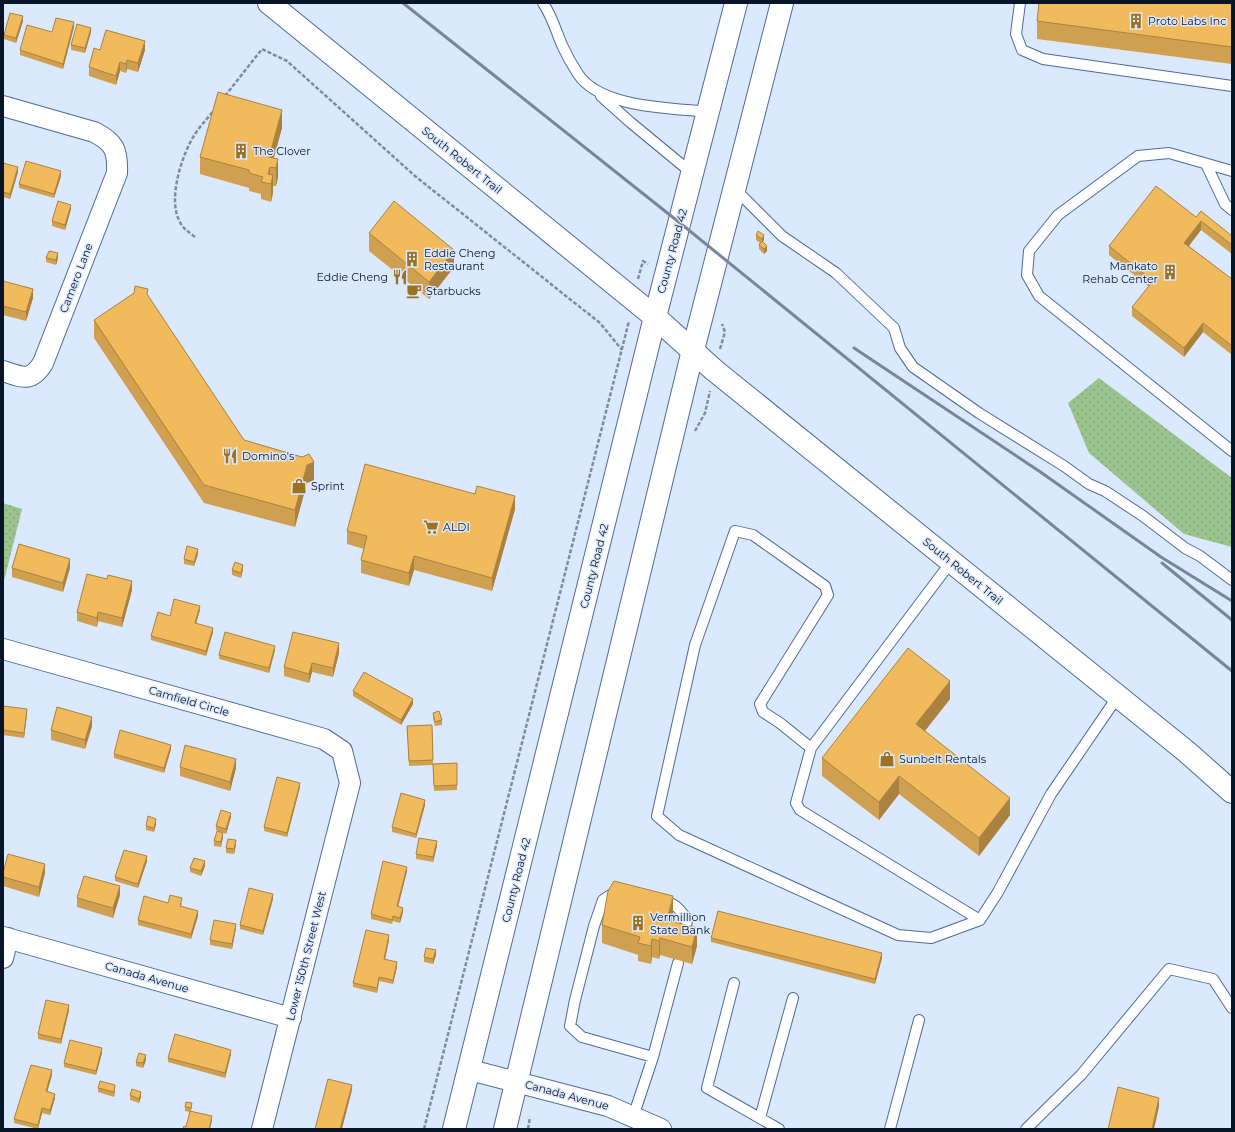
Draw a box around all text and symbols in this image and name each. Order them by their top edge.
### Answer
building icon: Proto Labs Inc [1127,12,1145,30]
place label: Proto Labs Inc [1148,14,1226,28]
street label: South Robert Trail [419,123,505,197]
building icon: The Clover [232,142,250,160]
place label: The Clover [253,144,311,158]
street label: County Road 42 [654,207,690,295]
street label: Camero Lane [56,241,96,315]
place label: Eddie Cheng Restaurant [424,246,496,273]
building icon: Eddie Cheng Restaurant [403,250,421,268]
place label: Mankato Rehab Center [1082,259,1158,286]
building icon: Mankato Rehab Center [1161,263,1179,281]
restaurant icon: Eddie Cheng [391,268,409,286]
place label: Eddie Cheng [316,270,388,284]
cafe icon: Starbucks [405,282,423,300]
place label: Starbucks [426,284,481,298]
restaurant icon: Domino's [221,447,239,465]
place label: Domino's [242,449,295,463]
shop icon: Sprint [290,477,308,495]
place label: Sprint [311,479,345,493]
supermarket icon: ALDI [422,518,440,536]
place label: ALDI [443,520,470,534]
street label: County Road 42 [577,522,611,610]
street label: South Robert Trail [920,534,1006,608]
street label: Camfield Circle [147,683,231,719]
shop icon: Sunbelt Rentals [878,750,896,768]
place label: Sunbelt Rentals [899,752,987,766]
street label: County Road 42 [499,836,533,924]
street label: Lower 150th Street West [283,889,329,1022]
place label: Vermillion State Bank [650,910,711,937]
building icon: Vermillion State Bank [629,914,647,932]
street label: Canada Avenue [104,958,191,996]
street label: Canada Avenue [523,1077,611,1113]

